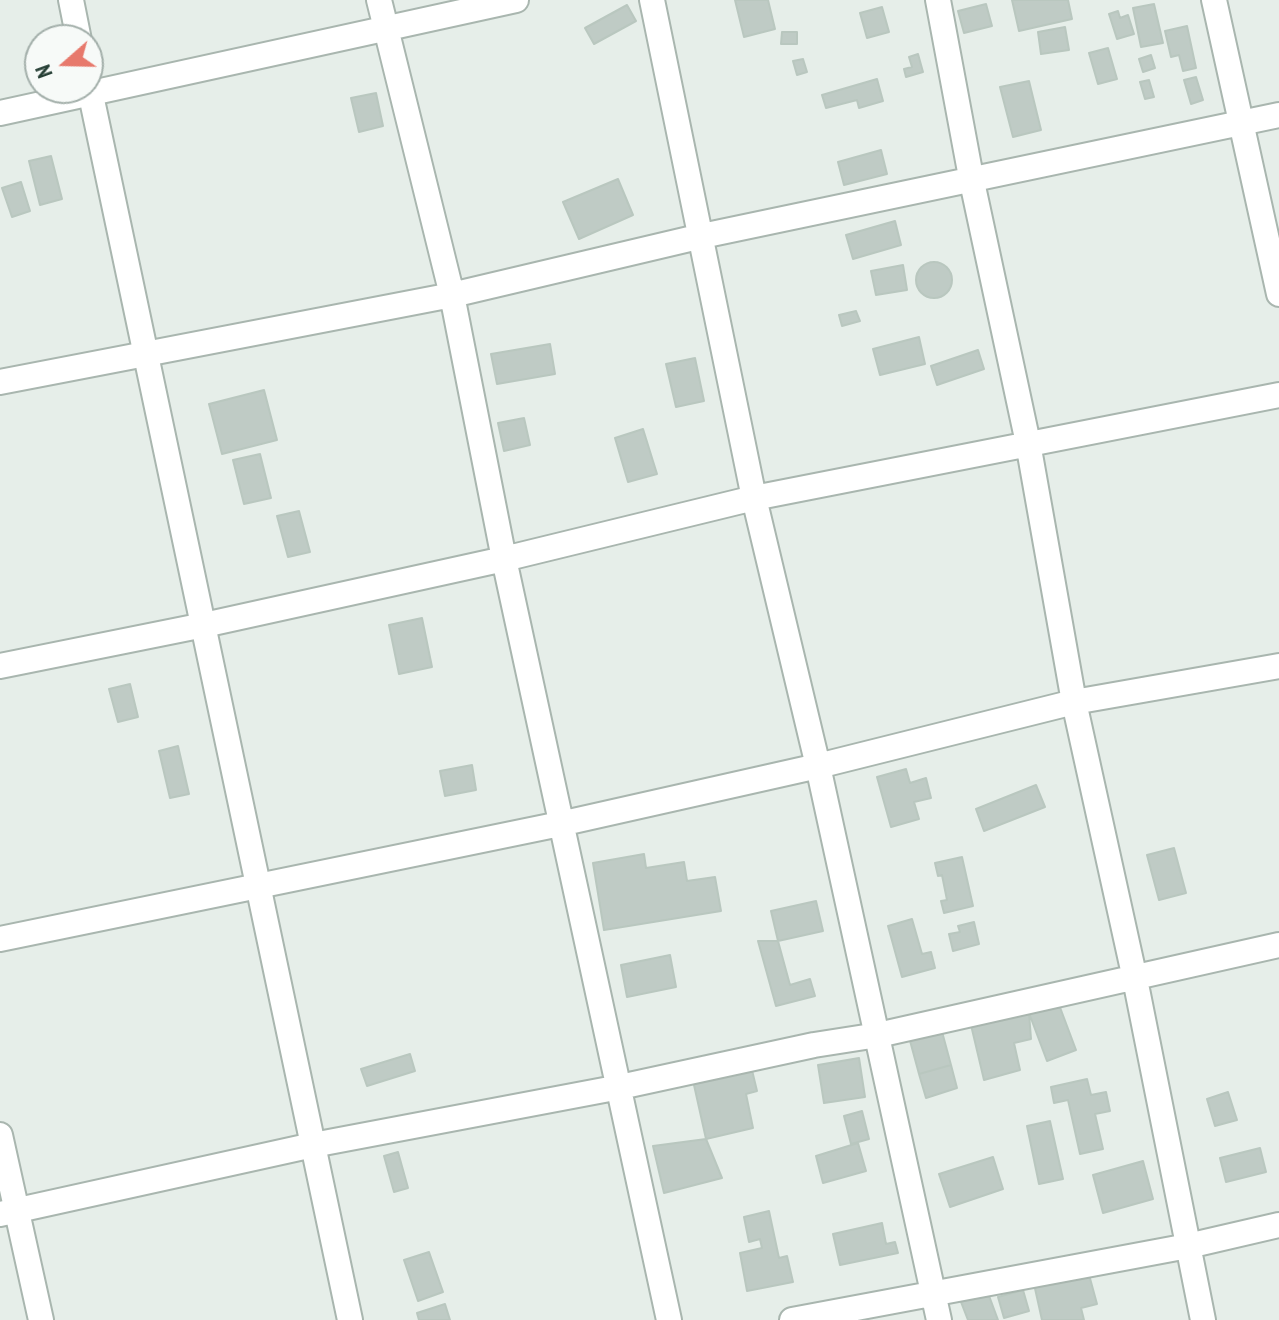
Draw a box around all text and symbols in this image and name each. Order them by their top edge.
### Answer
north arrow [24,24,104,104]
text: N [28,61,59,82]

